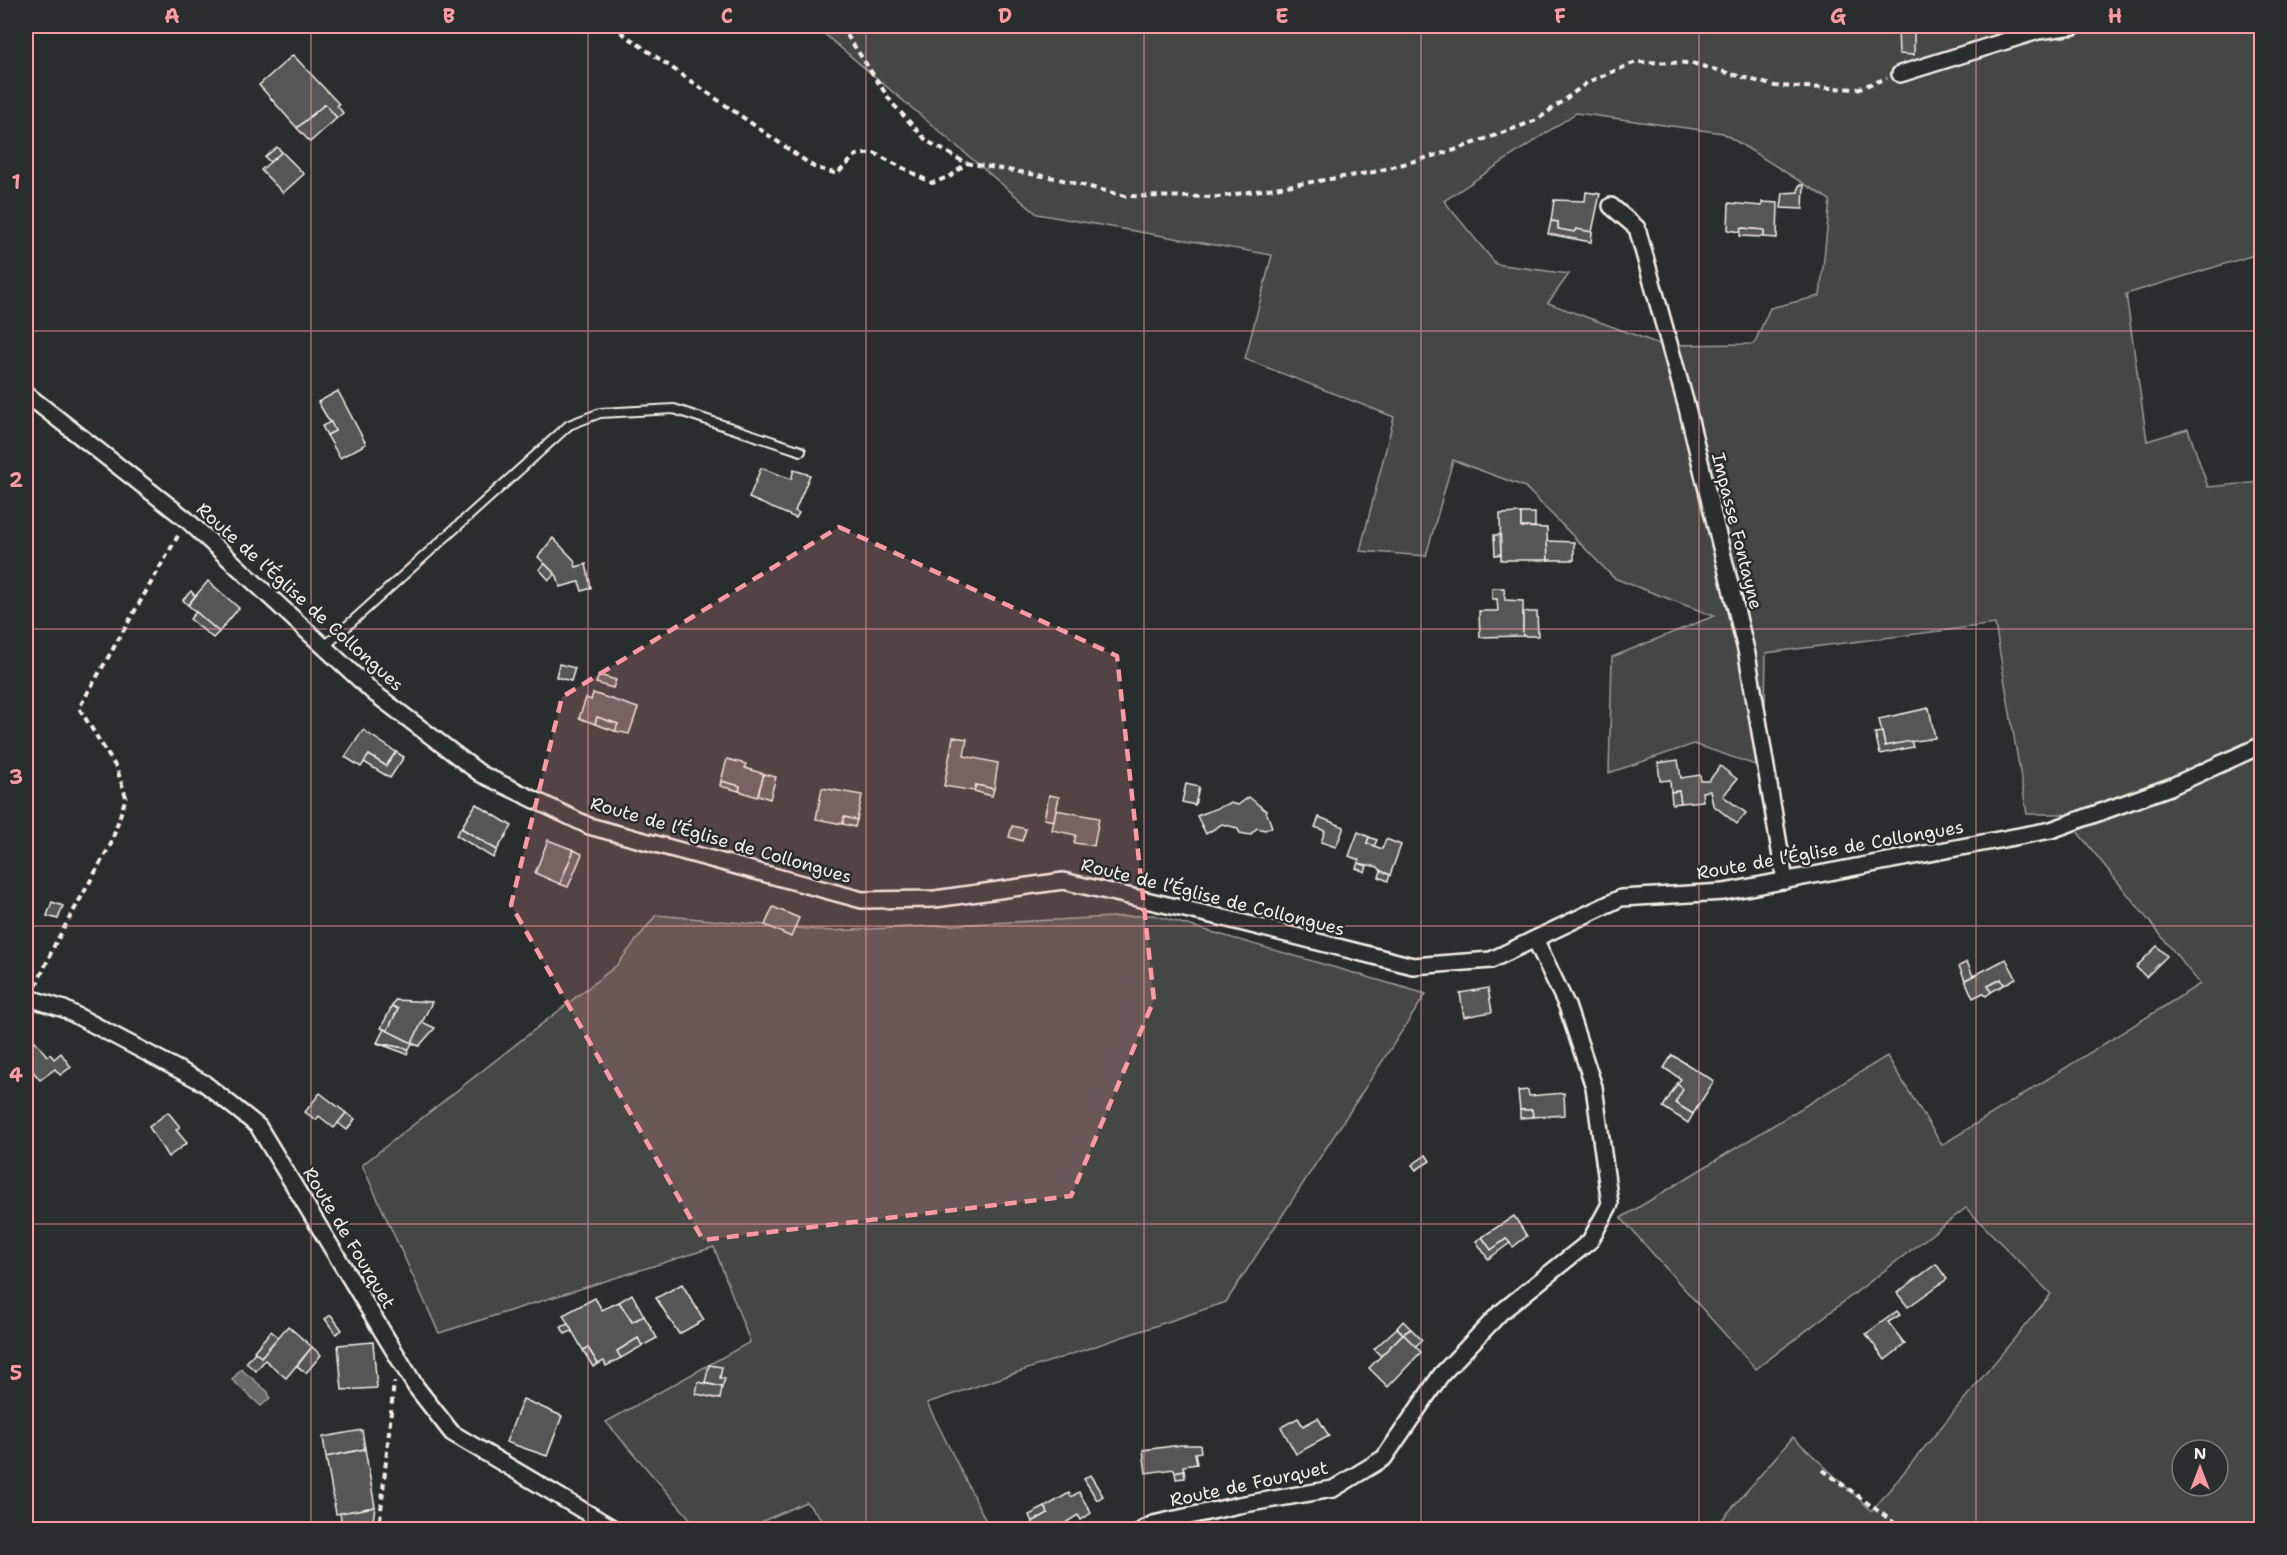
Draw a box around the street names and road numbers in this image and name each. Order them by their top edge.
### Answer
street label: Impasse Fontayne [1706,450,1768,612]
street label: Route de l’Église de Collongues [191,497,409,697]
street label: Route de l’Église de Collongues [587,791,855,889]
street label: Route de l’Église de Collongues [1695,815,1965,885]
street label: Route de l’Église de Collongues [1079,853,1347,941]
street label: Route de Fourquet [297,1163,401,1313]
street label: Route de Fourquet [1168,1456,1330,1512]

